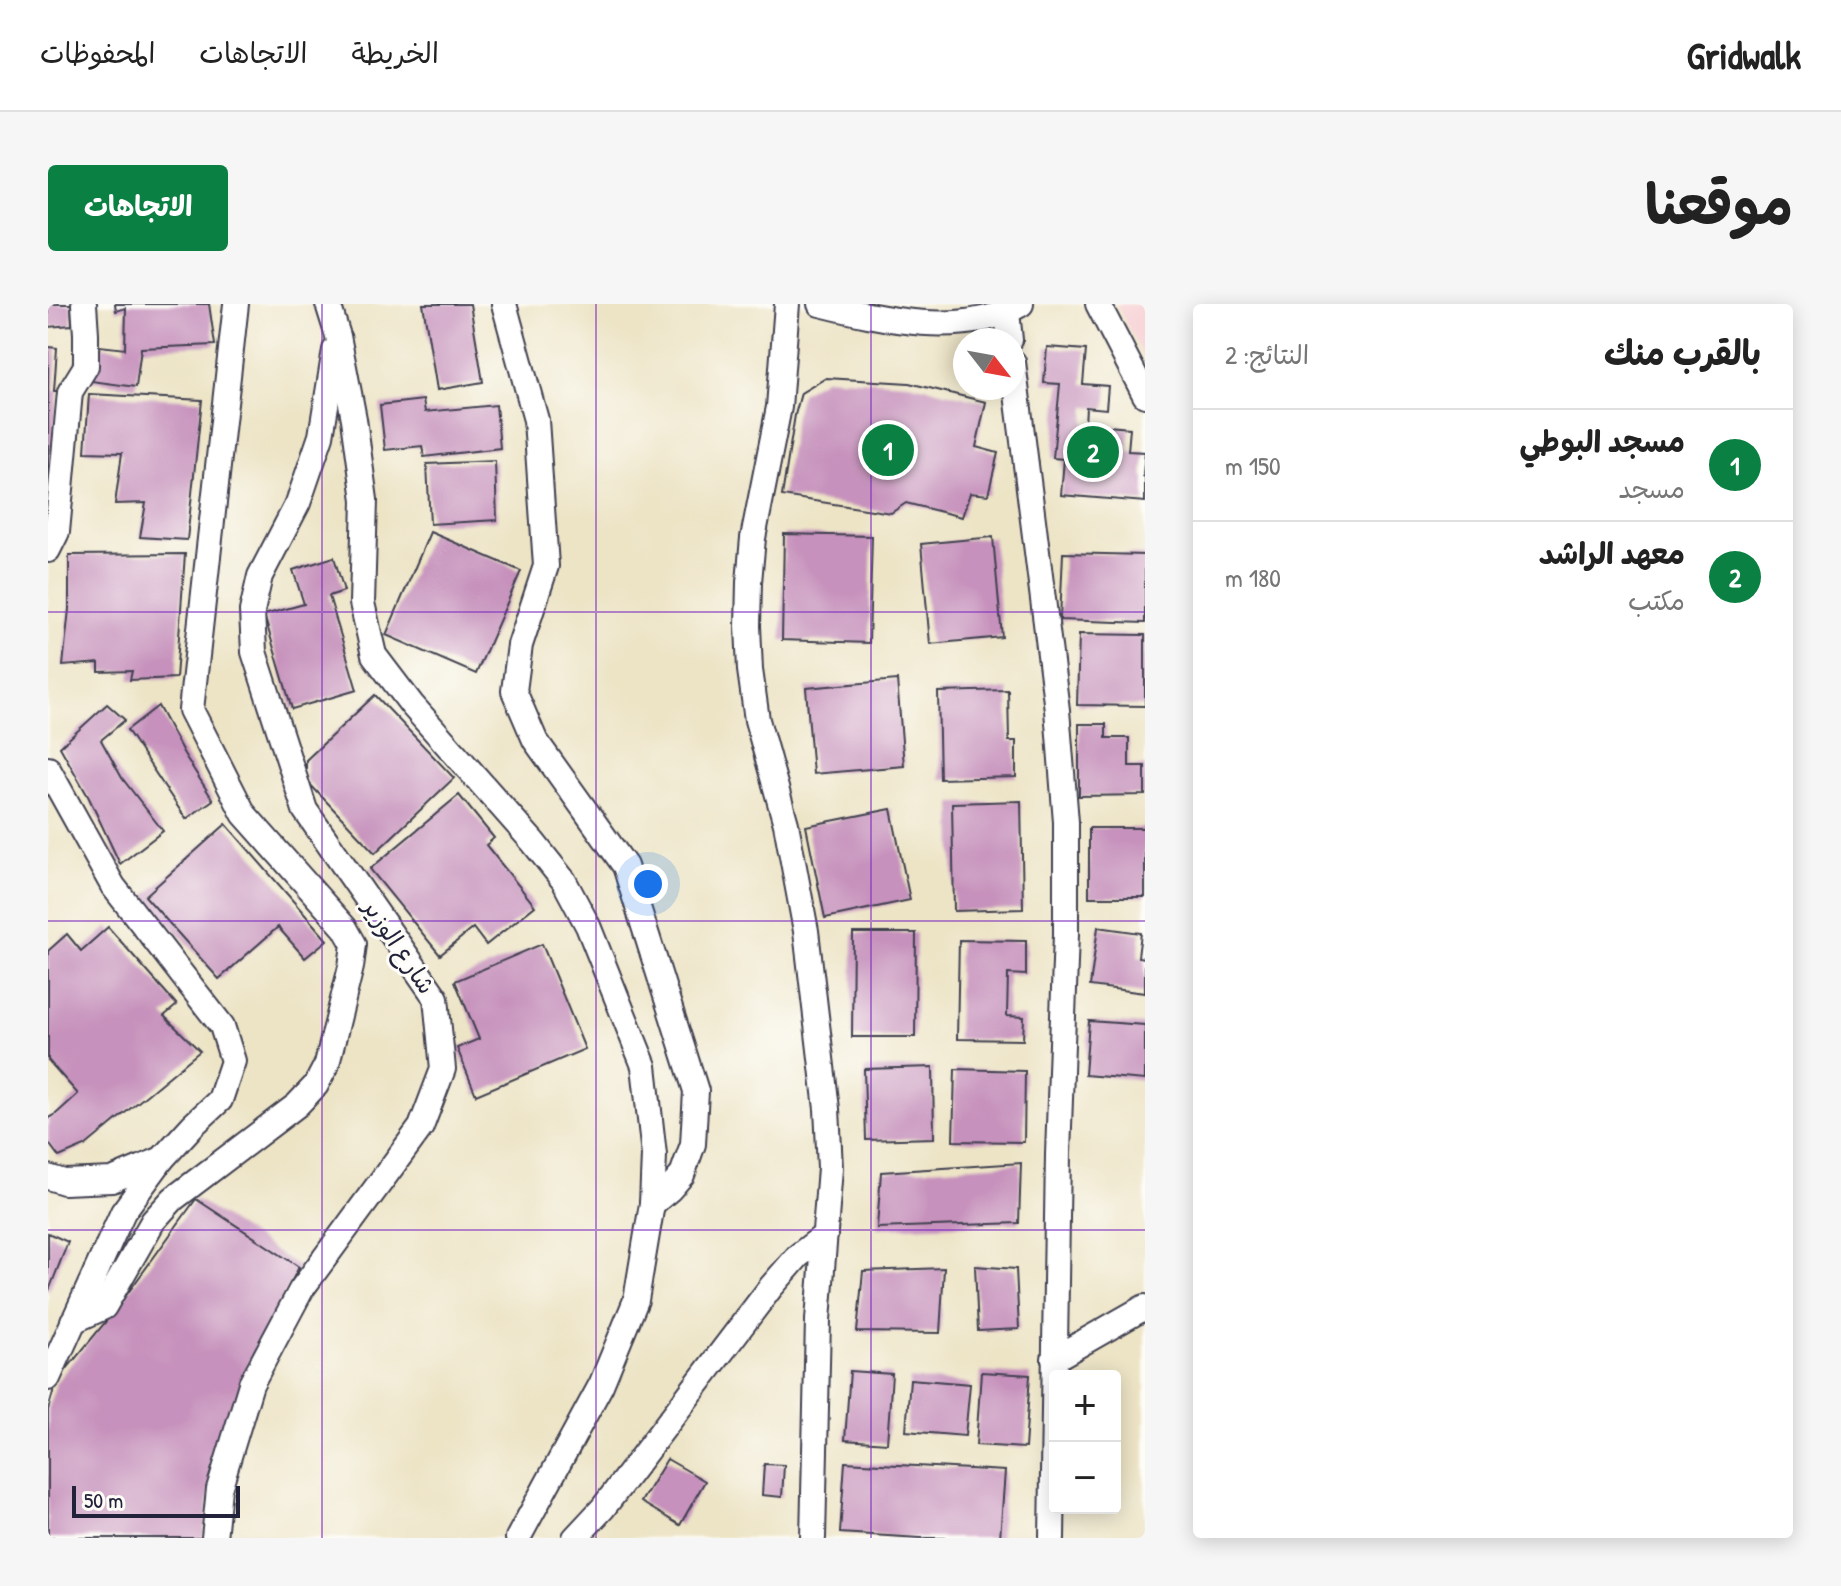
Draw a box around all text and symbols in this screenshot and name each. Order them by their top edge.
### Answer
text: Gridwalk [1686,29,1801,81]
text: المحفوظات [40,34,155,72]
text: الاتجاهات [199,34,307,72]
text: الخريطة [351,34,439,72]
button: الاتجاهات [48,165,228,251]
text: موقعنا [1645,166,1793,241]
north arrow [953,328,1025,400]
text: بالقرب منك [1604,330,1761,376]
text: النتائج: 2 [1225,337,1309,372]
pin: 1 [862,420,914,480]
text: مسجد البوطي [1520,421,1685,461]
pin: 2 [1067,422,1119,482]
text: 150 m [1225,448,1281,483]
text: 1 [1730,448,1740,483]
text: مسجد [1618,471,1685,506]
text: معهد الراشد [1539,533,1685,573]
text: 180 m [1225,560,1281,595]
text: 2 [1729,560,1741,595]
text: مكتب [1628,583,1685,618]
your location [628,864,668,904]
street label: شارع الوزير [354,891,443,1001]
map controls [1049,1370,1121,1514]
button: + [1049,1370,1121,1442]
button: − [1049,1442,1121,1514]
scale bar [72,1482,240,1518]
text: 50 m [84,1485,123,1515]

